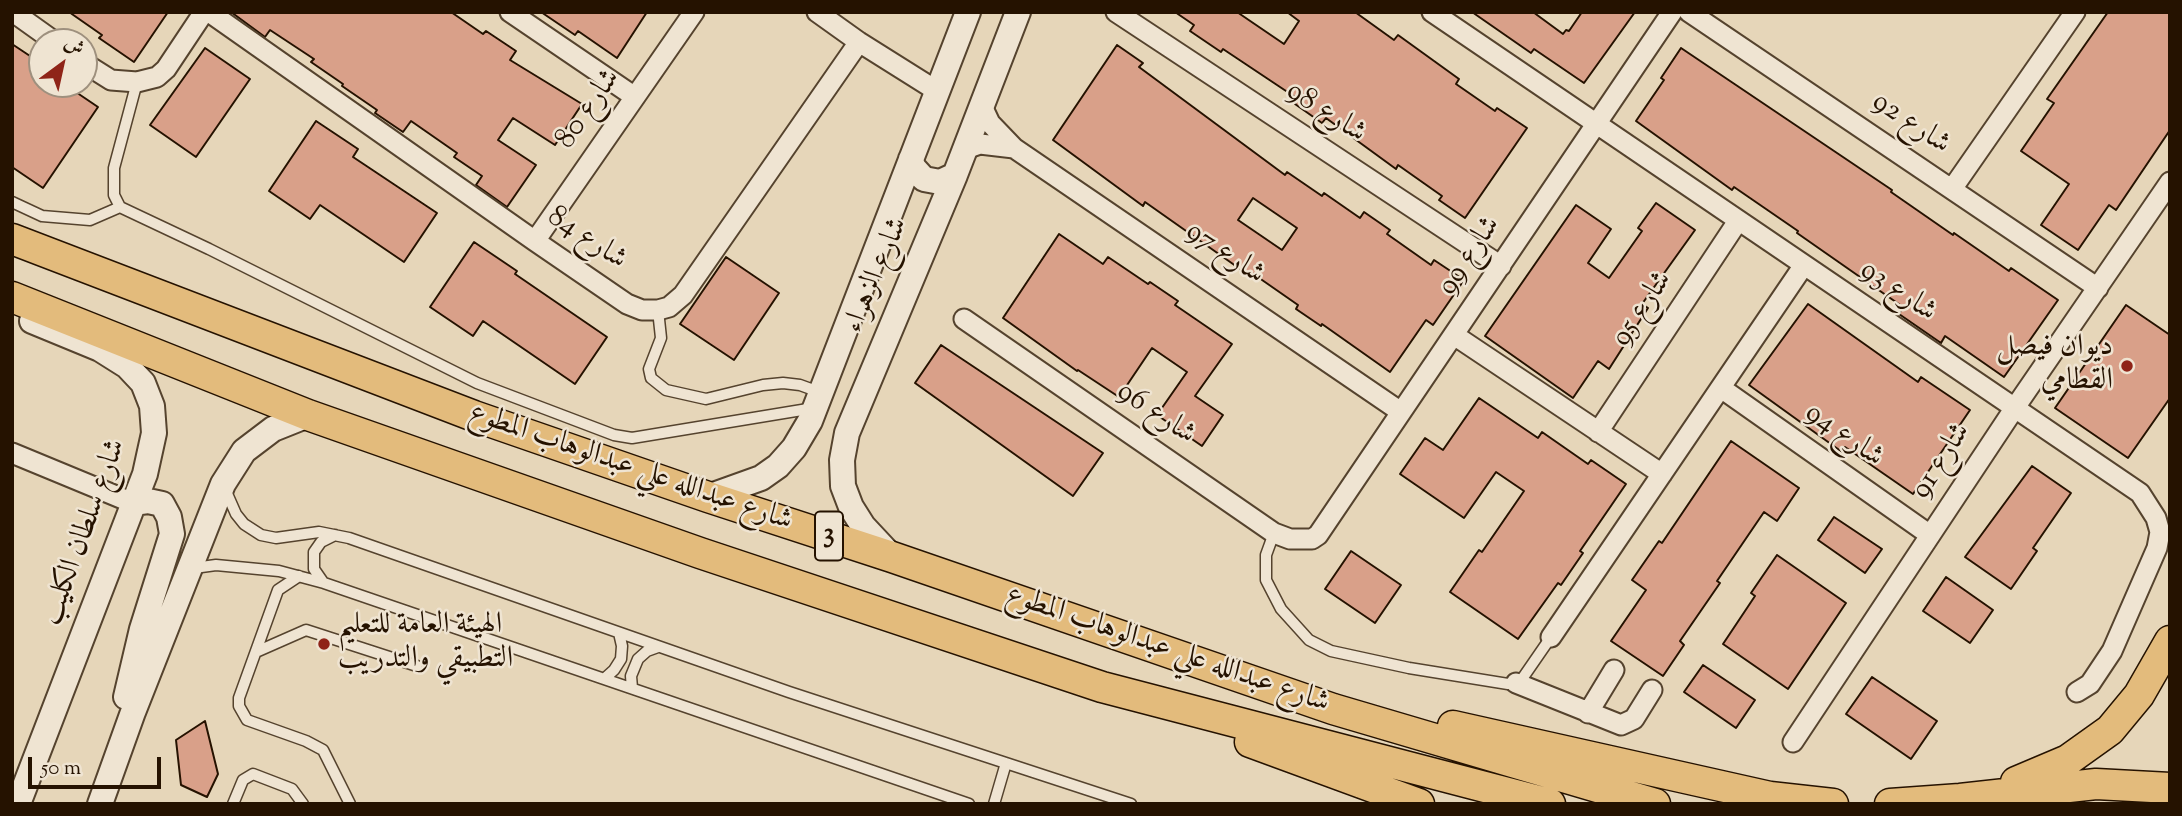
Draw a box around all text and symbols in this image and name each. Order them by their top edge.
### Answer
north arrow [28,28,98,98]
text: ش [58,30,89,63]
street label: شارع 80 [550,63,630,157]
street label: شارع 98 [1278,75,1372,153]
street label: شارع 92 [1864,86,1956,164]
street label: شارع 84 [539,200,633,280]
street label: شارع 99 [1432,211,1510,303]
street label: شارع الزهراء [838,213,918,339]
street label: شارع 97 [1177,215,1271,295]
street label: شارع 93 [1852,254,1942,332]
street label: شارع 95 [1606,265,1682,355]
place label: ديوان فيصل القطامي [1996,331,2113,402]
marker: ديوان فيصل القطامي [2119,358,2135,374]
street label: شارع 96 [1108,375,1202,455]
street label: شارع عبدالله علي عبدالوهاب المطوع [463,397,797,541]
street label: شارع 94 [1797,397,1889,477]
street label: شارع 91 [1905,417,1981,507]
street label: شارع سلطان الكليب [36,435,136,631]
road number: 3 [815,512,843,560]
street label: شارع عبدالله علي عبدالوهاب المطوع [1000,579,1334,723]
place label: الهيئة العامة للتعليم التطبيقي والتدريب [338,609,513,680]
marker: الهيئة العامة للتعليم التطبيقي والتدريب [316,636,332,652]
scale bar [32,742,164,786]
text: 50 m [41,754,81,784]

